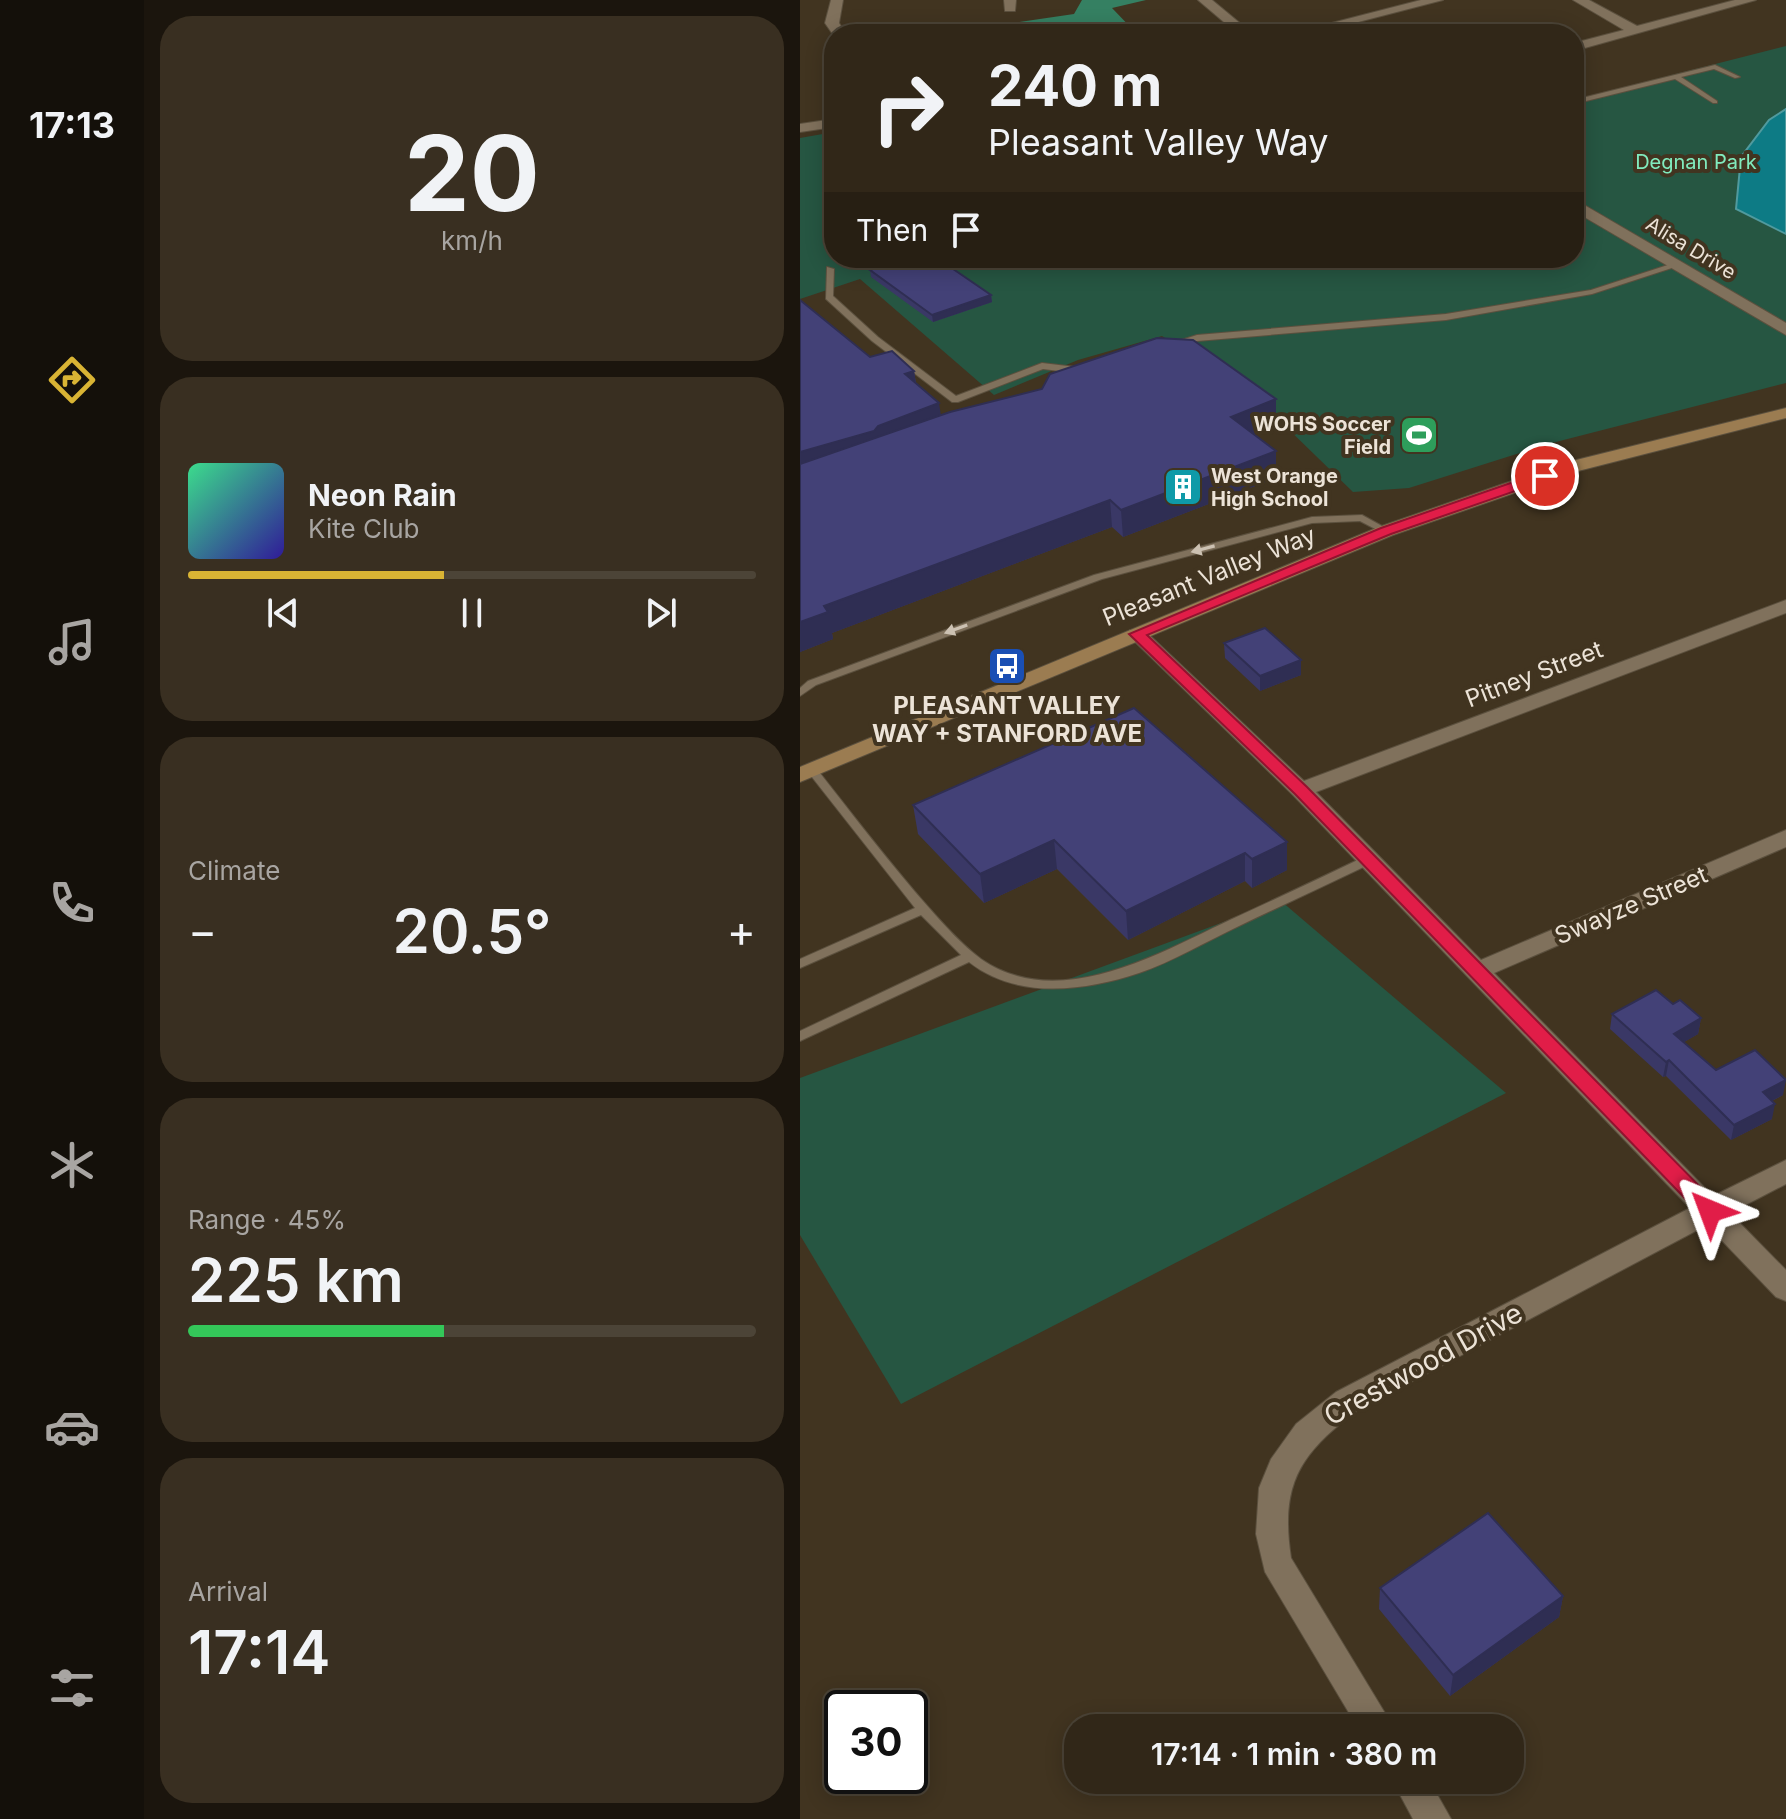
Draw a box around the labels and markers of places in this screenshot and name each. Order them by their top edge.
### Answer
place label: WOHS Soccer Field [1254,412,1391,459]
sports icon: WOHS Soccer Field [1398,414,1440,456]
pin [1511,442,1579,510]
place label: West Orange High School [1211,464,1338,511]
building icon: West Orange High School [1162,466,1204,508]
bus stop icon: PLEASANT VALLEY WAY + STANFORD AVE [986,645,1028,687]
place label: PLEASANT VALLEY WAY + STANFORD AVE [872,691,1142,748]

